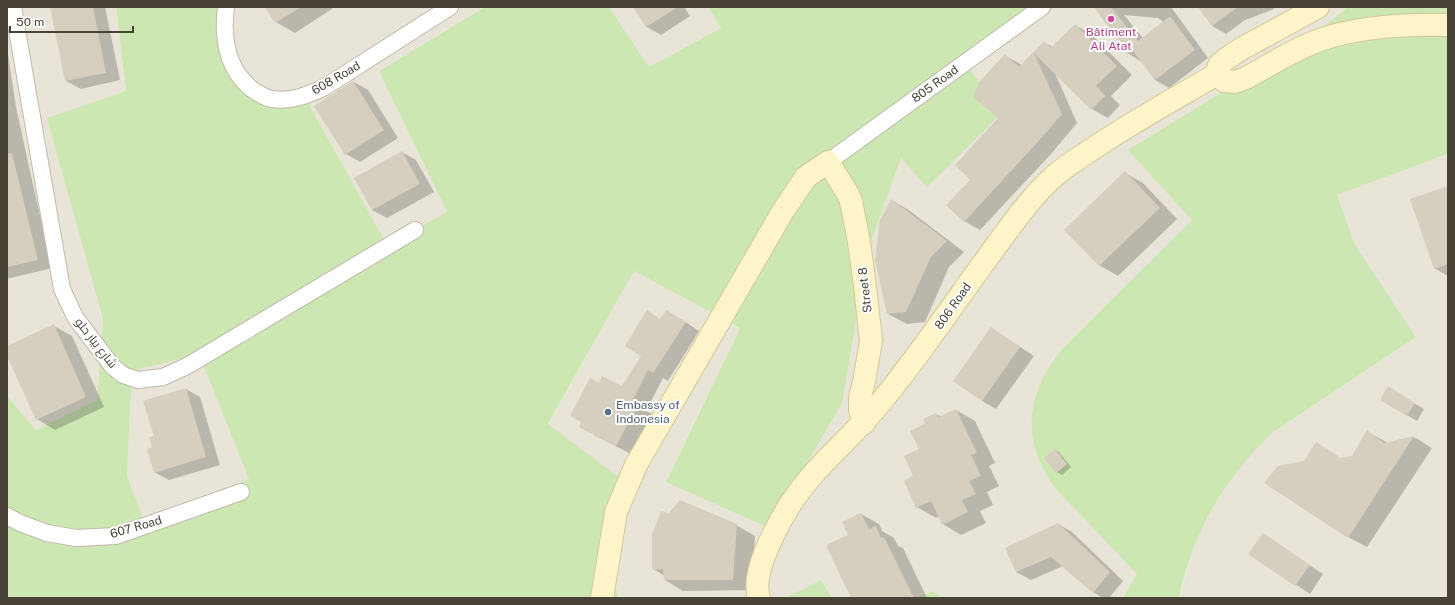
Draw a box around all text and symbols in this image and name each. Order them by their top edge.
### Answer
scale bar [10,8,133,34]
marker: Bâtiment Ali Atat [1106,14,1116,24]
text: 50 m [16,15,44,29]
place label: Bâtiment Ali Atat [1086,25,1137,53]
street label: 608 Road [309,58,363,98]
street label: 805 Road [909,62,961,106]
street label: Street 8 [855,266,875,314]
street label: 806 Road [932,280,974,332]
street label: شارع بيار حلو [71,315,120,372]
place label: Embassy of Indonesia [616,398,680,426]
marker: Embassy of Indonesia [603,407,613,417]
street label: 607 Road [109,513,163,541]

